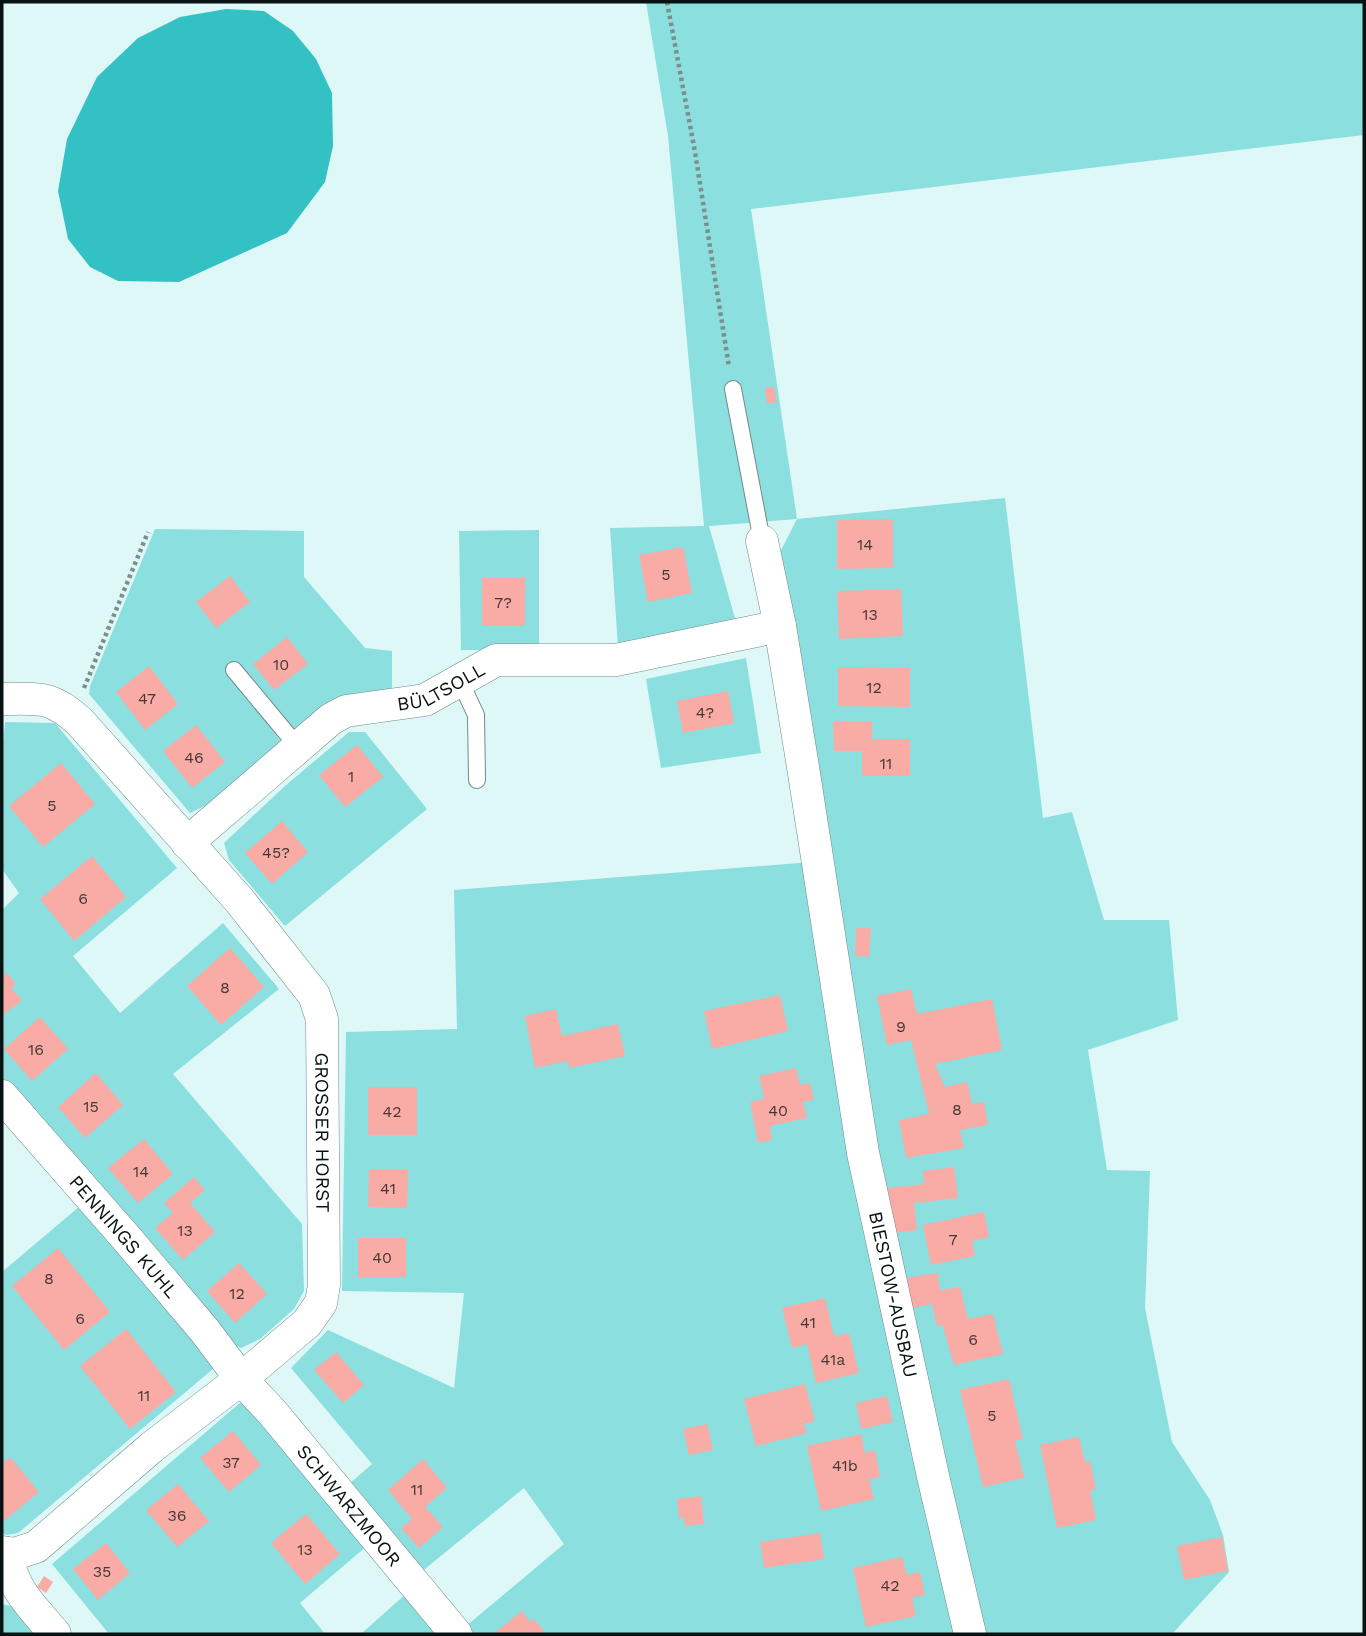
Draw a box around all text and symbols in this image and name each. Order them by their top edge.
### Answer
house number: 14 [857,535,873,554]
house number: 5 [661,565,671,584]
house number: 7? [494,593,512,612]
house number: 13 [862,605,878,624]
house number: 10 [273,655,289,674]
street label: BÜLTSOLL [396,658,489,716]
house number: 12 [866,678,882,697]
house number: 47 [138,689,156,708]
house number: 4? [696,703,714,722]
house number: 46 [184,748,204,767]
house number: 11 [880,754,892,773]
house number: 1 [348,767,354,786]
house number: 5 [47,796,57,815]
house number: 45? [262,843,290,862]
house number: 6 [78,889,88,908]
house number: 8 [220,978,230,997]
house number: 9 [896,1017,906,1036]
house number: 16 [28,1040,44,1059]
street label: GROSSER HORST [310,1052,334,1212]
house number: 15 [83,1097,99,1116]
house number: 8 [952,1100,962,1119]
house number: 40 [768,1101,788,1120]
house number: 42 [382,1102,402,1121]
house number: 14 [133,1162,149,1181]
street label: PENNINGS KUHL [64,1170,183,1303]
house number: 41 [380,1179,396,1198]
street label: BIESTOW-AUSBAU [864,1209,922,1380]
house number: 13 [177,1221,193,1240]
house number: 7 [949,1230,958,1249]
house number: 40 [372,1248,392,1267]
house number: 8 [44,1269,54,1288]
house number: 12 [229,1284,245,1303]
house number: 6 [75,1309,85,1328]
house number: 41 [800,1313,816,1332]
house number: 6 [968,1330,978,1349]
house number: 41a [821,1350,845,1369]
house number: 11 [138,1386,150,1405]
house number: 5 [987,1406,997,1425]
street label: SCHWARZMOOR [292,1440,406,1571]
house number: 37 [222,1453,240,1472]
house number: 41b [832,1456,858,1475]
house number: 11 [411,1480,423,1499]
house number: 36 [167,1506,187,1525]
house number: 13 [297,1540,313,1559]
house number: 35 [93,1562,111,1581]
house number: 42 [880,1576,900,1595]

